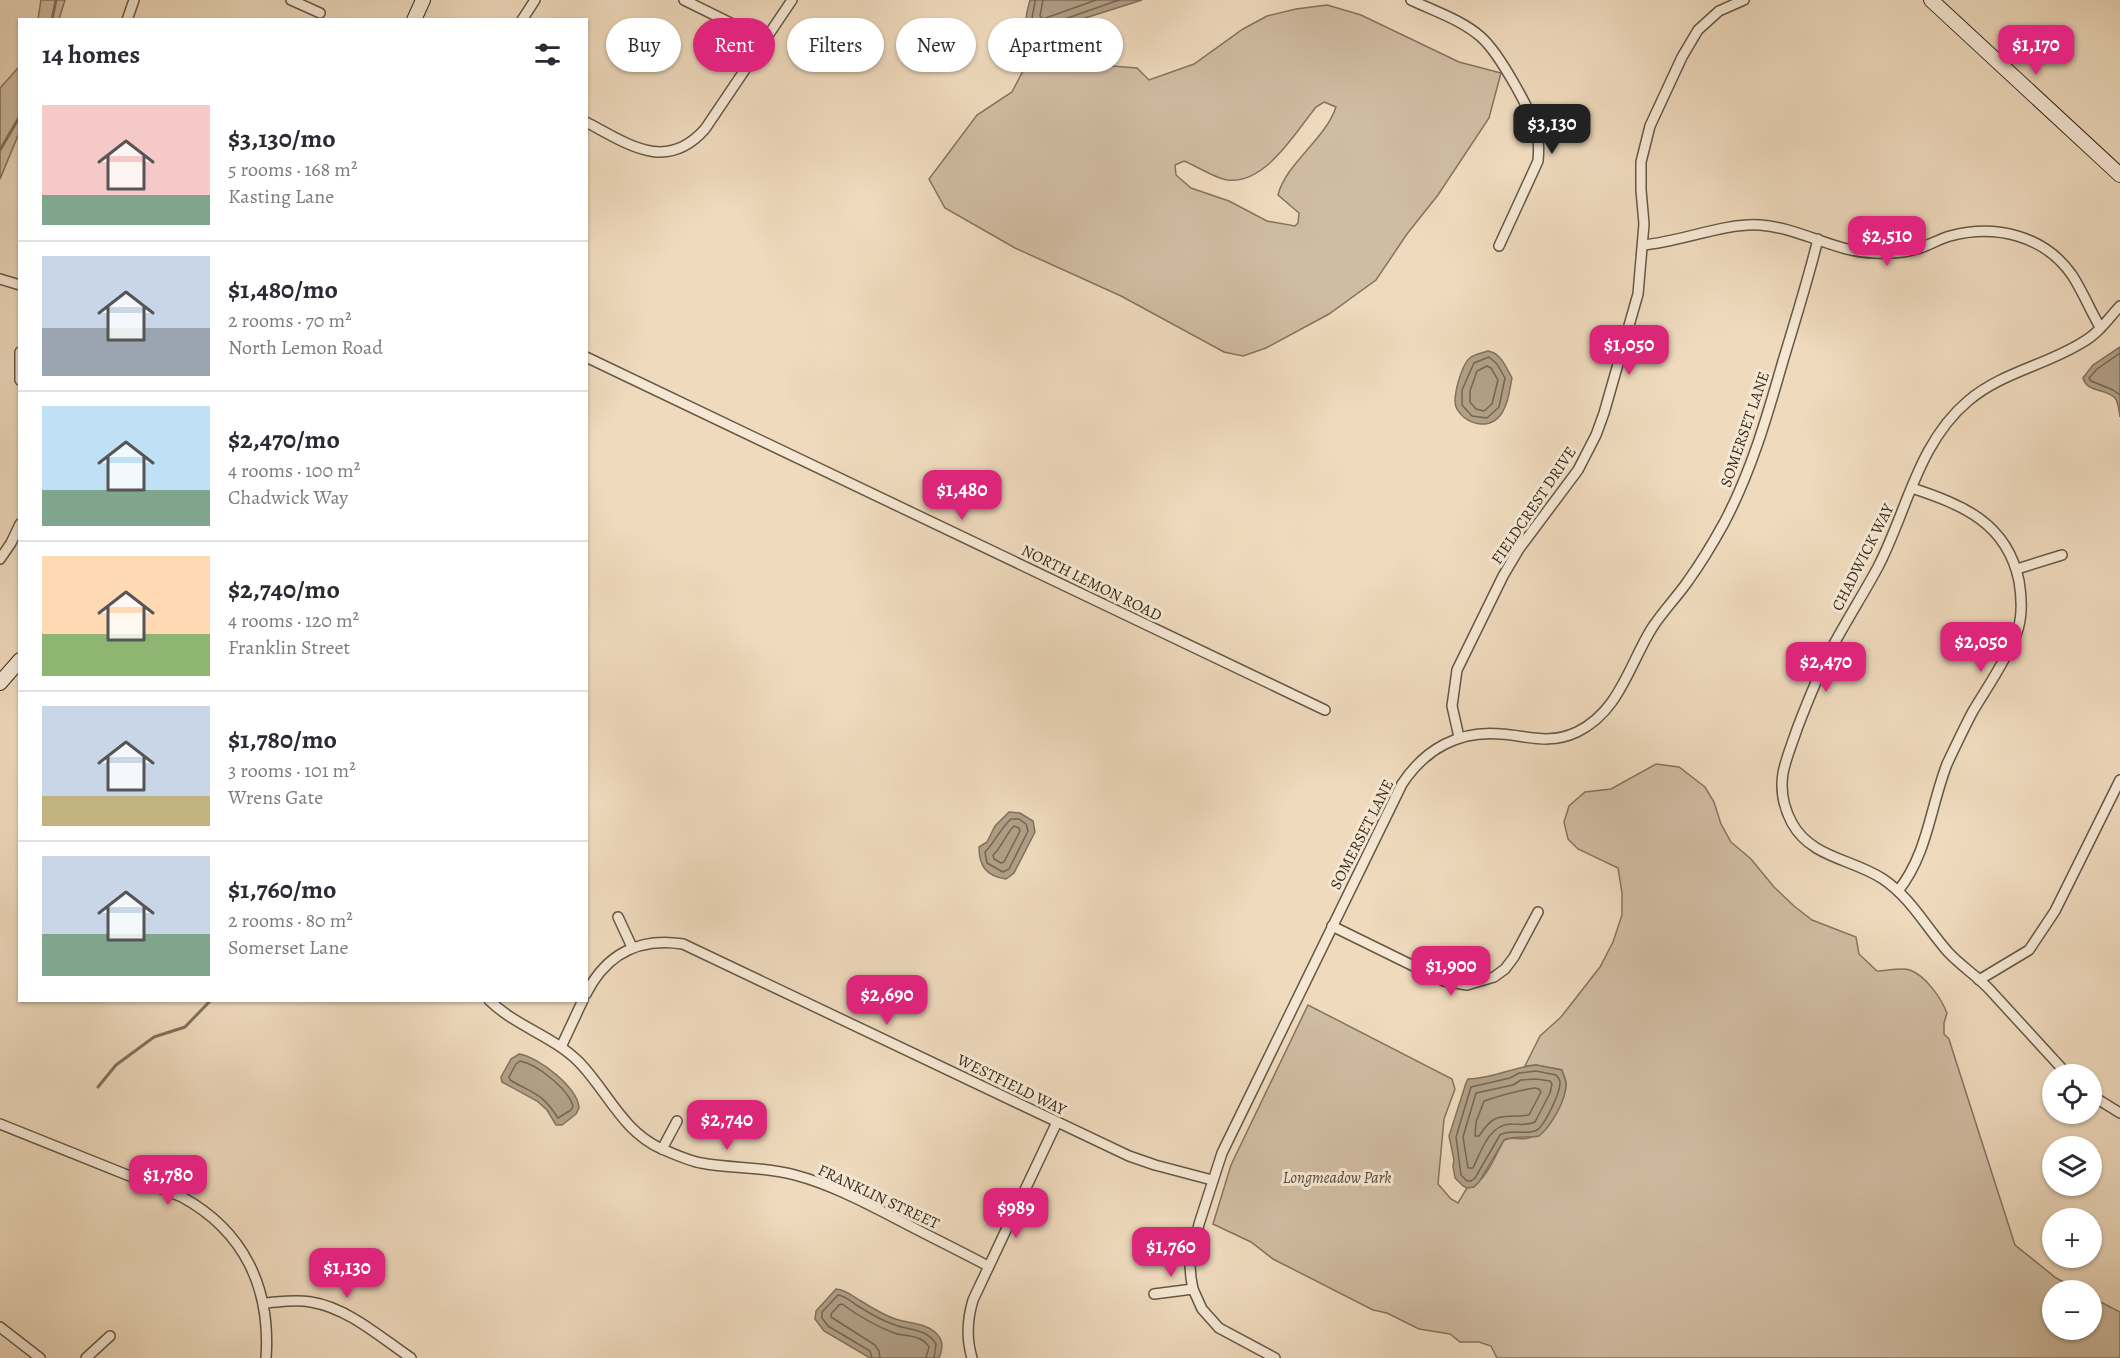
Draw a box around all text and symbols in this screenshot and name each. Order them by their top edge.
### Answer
chip: Buy [606,18,681,72]
chip: Rent [693,18,775,72]
chip: Filters [787,18,884,72]
chip: New [896,18,976,72]
chip: Apartment [988,18,1123,72]
pin: $1,170 [1987,25,2085,76]
text: $1,170 [2012,31,2060,58]
text: 14 homes [42,37,140,72]
icon: filters [531,38,564,71]
pin: $3,130 [1503,104,1601,155]
text: $3,130 [1527,110,1577,137]
text: $3,130/mo [228,121,336,156]
icon: home [90,129,162,201]
text: 5 rooms · 168 m² [228,156,357,183]
text: Kasting Lane [228,183,334,210]
pin: $2,510 [1838,216,1936,267]
text: $2,510 [1862,222,1912,249]
text: $1,480/mo [228,272,338,307]
icon: home [90,280,162,352]
text: 2 rooms · 70 m² [228,307,352,334]
pin: $1,050 [1580,325,1678,376]
text: $1,050 [1604,331,1654,358]
text: North Lemon Road [228,334,383,361]
street label: SOMERSET LANE [1715,369,1775,490]
text: $2,470/mo [228,422,340,457]
icon: home [90,430,162,502]
street label: FIELDCREST DRIVE [1486,442,1582,569]
text: 4 rooms · 100 m² [228,457,360,484]
pin: $1,480 [913,470,1011,521]
text: $1,480 [937,476,987,503]
text: Chadwick Way [228,484,348,511]
street label: CHADWICK WAY [1826,500,1900,615]
street label: NORTH LEMON ROAD [1018,539,1166,627]
text: $2,740/mo [228,572,340,607]
icon: home [90,580,162,652]
text: 4 rooms · 120 m² [228,607,359,634]
pin: $2,050 [1932,622,2030,673]
text: $2,050 [1954,628,2008,655]
text: Franklin Street [228,634,350,661]
pin: $2,470 [1777,642,1875,693]
text: $2,470 [1800,648,1852,675]
text: $1,780/mo [228,722,337,757]
icon: home [90,730,162,802]
text: 3 rooms · 101 m² [228,757,356,784]
street label: SOMERSET LANE [1325,776,1399,893]
text: Wrens Gate [228,784,323,811]
text: $1,760/mo [228,872,337,907]
icon: home [90,880,162,952]
text: 2 rooms · 80 m² [228,907,353,934]
text: Somerset Lane [228,934,348,961]
pin: $1,900 [1402,946,1500,997]
text: $1,900 [1425,952,1477,979]
pin: $2,690 [838,975,936,1026]
text: $2,690 [860,981,914,1008]
street label: WESTFIELD WAY [952,1049,1070,1121]
map controls [2042,1064,2102,1340]
button: locate [2042,1064,2102,1124]
pin: $2,740 [678,1100,776,1151]
text: $2,740 [701,1106,753,1133]
button: layers [2042,1136,2102,1196]
pin: $1,780 [119,1155,217,1206]
street label: FRANKLIN STREET [814,1159,943,1235]
text: $1,780 [143,1161,193,1188]
park label: Longmeadow Park [1283,1167,1391,1189]
pin: $989 [980,1188,1052,1239]
text: $989 [997,1194,1035,1221]
button: + [2042,1208,2102,1268]
pin: $1,760 [1122,1227,1220,1278]
text: $1,760 [1146,1233,1196,1260]
pin: $1,130 [298,1248,396,1299]
text: $1,130 [323,1254,371,1281]
button: − [2042,1280,2102,1340]

